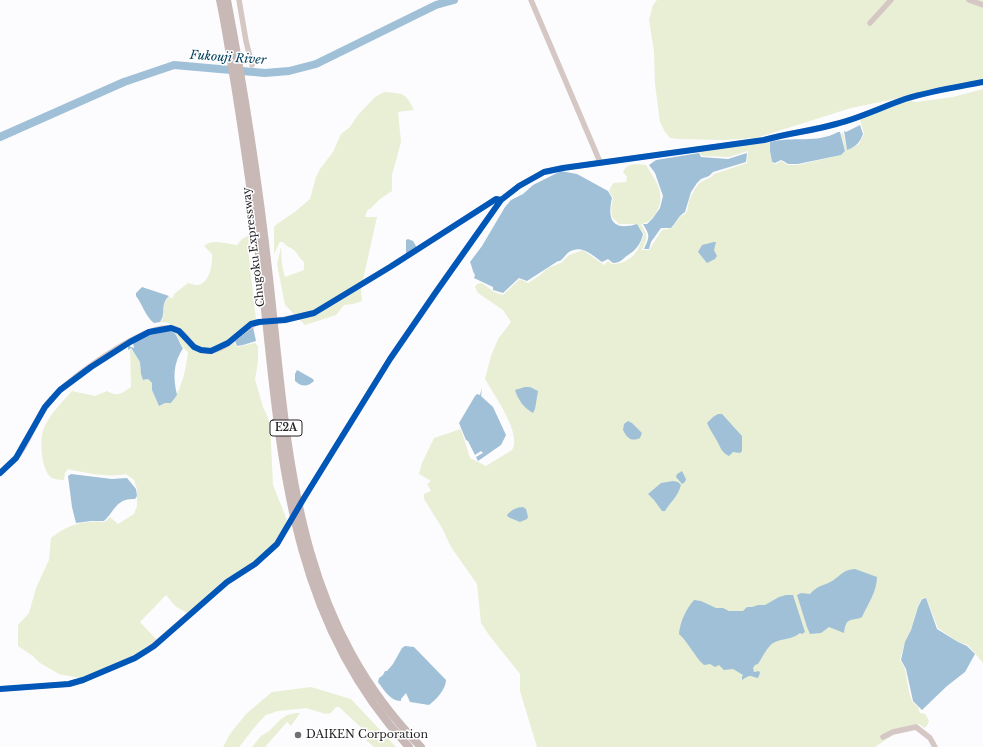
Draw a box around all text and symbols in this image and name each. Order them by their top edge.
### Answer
water label: Fukouji River [189,48,267,68]
street label: Chugoku Expressway [240,186,268,308]
road number: E2A [270,420,302,436]
place label: DAIKEN Corporation [306,728,428,742]
marker: DAIKEN Corporation [293,730,303,740]

